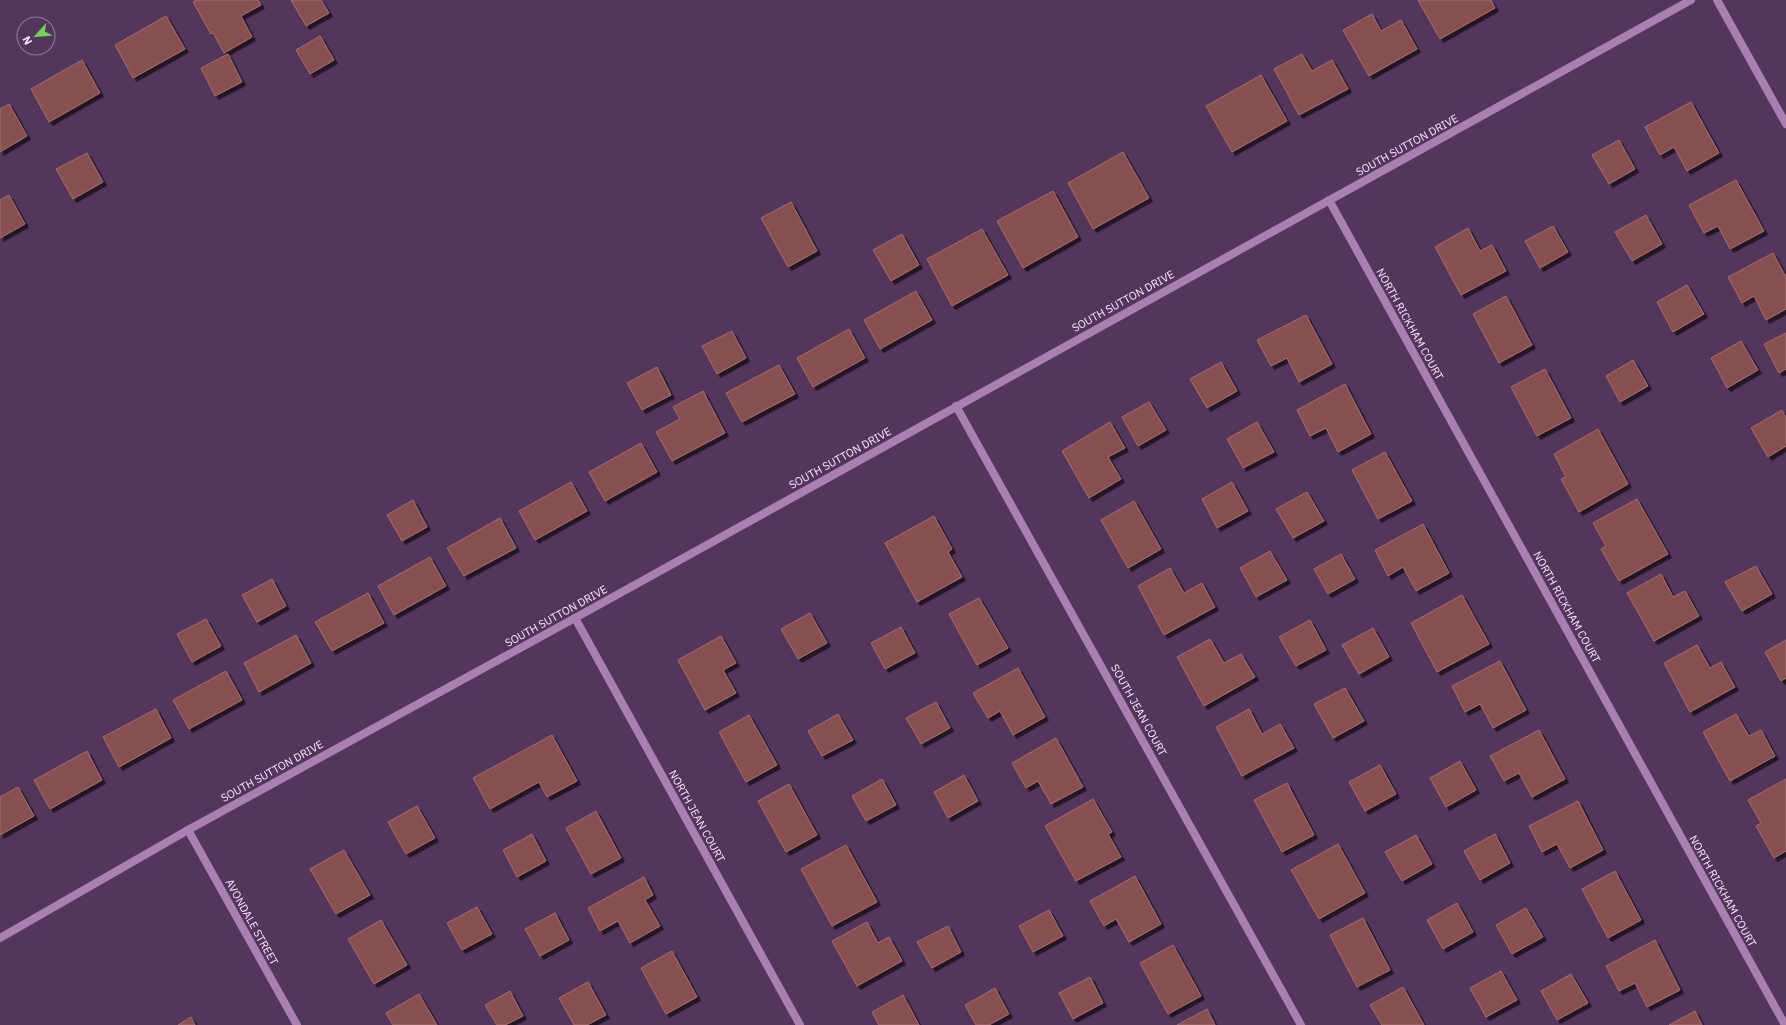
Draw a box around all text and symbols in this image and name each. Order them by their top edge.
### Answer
north arrow [16,16,56,56]
text: N [19,34,35,47]
street label: SOUTH SUTTON DRIVE [1353,111,1461,179]
street label: NORTH RICKHAM COURT [1373,266,1447,383]
street label: SOUTH SUTTON DRIVE [1069,267,1177,335]
street label: SOUTH SUTTON DRIVE [786,424,894,492]
street label: NORTH RICKHAM COURT [1530,549,1604,666]
street label: SOUTH SUTTON DRIVE [502,582,610,650]
street label: SOUTH JEAN COURT [1108,662,1170,759]
street label: SOUTH SUTTON DRIVE [218,737,326,805]
street label: NORTH JEAN COURT [666,767,729,865]
street label: NORTH RICKHAM COURT [1686,833,1760,950]
street label: AVONDALE STREET [223,877,282,968]

